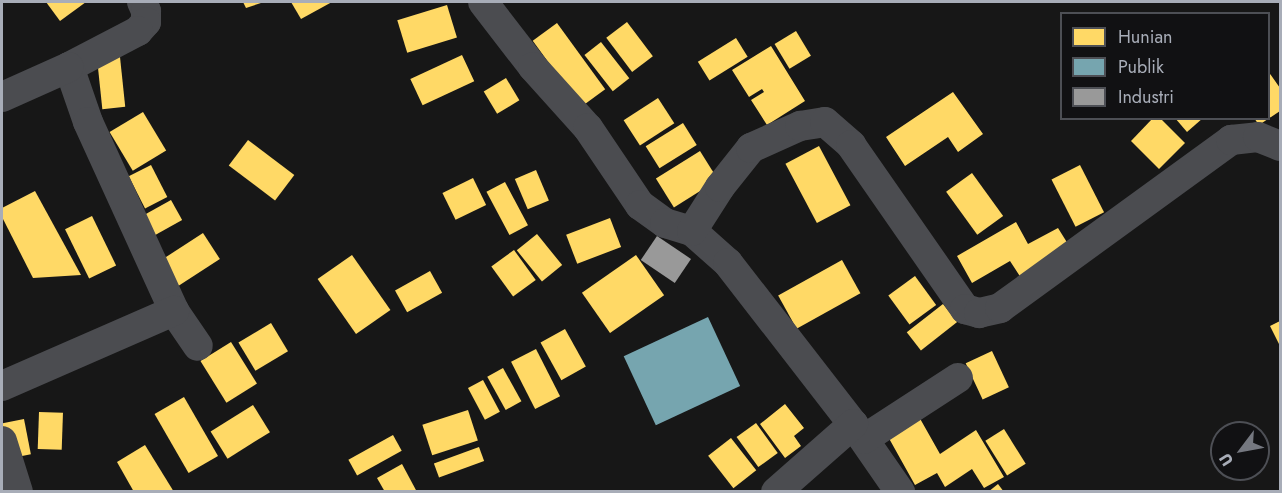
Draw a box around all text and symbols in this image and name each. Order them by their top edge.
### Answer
legend [1060,12,1270,120]
text: Hunian [1118,24,1173,50]
text: Publik [1118,54,1164,80]
text: Industri [1118,84,1174,110]
north arrow [1210,421,1270,481]
text: U [1213,449,1239,471]

